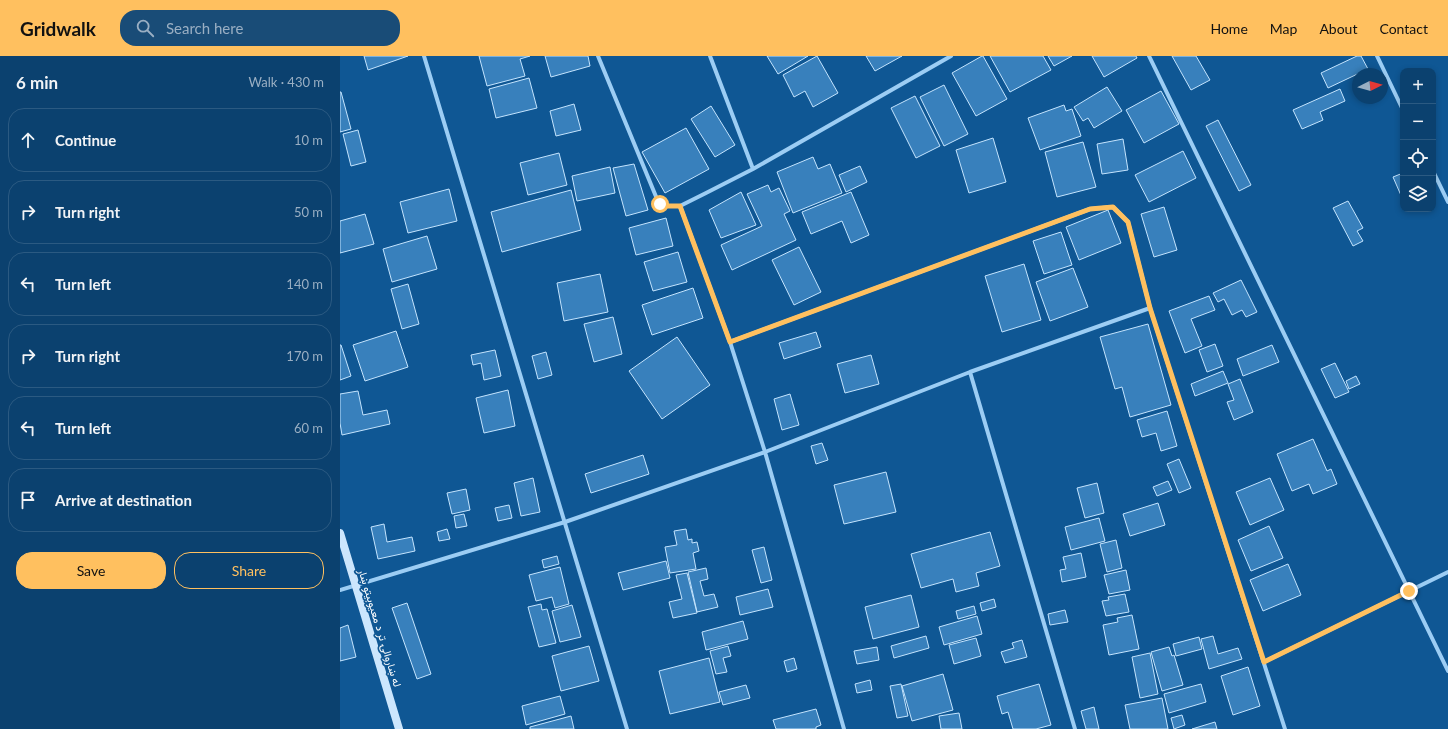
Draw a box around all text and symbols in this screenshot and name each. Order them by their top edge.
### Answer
search box [120,10,400,46]
text: Gridwalk [20,17,96,40]
icon: search [134,17,156,39]
text: Search here [166,19,243,37]
text: Home [1210,20,1248,37]
text: Map [1270,20,1297,37]
text: About [1319,20,1357,37]
text: Contact [1379,20,1428,37]
north arrow [1352,68,1388,104]
map controls [1400,68,1436,212]
button: + [1400,68,1436,104]
text: 6 min [16,72,58,93]
text: Walk · 430 m [248,74,324,90]
button: − [1400,104,1436,140]
icon: ahead [17,129,39,151]
text: Continue [55,131,116,149]
text: 10 m [294,132,323,148]
button: locate [1400,140,1436,176]
button: layers [1400,176,1436,212]
route start [651,195,669,213]
icon: right [17,201,39,223]
text: Turn right [55,203,120,221]
text: 50 m [294,204,323,220]
icon: left [17,273,39,295]
text: Turn left [55,275,111,293]
text: 140 m [286,276,323,292]
icon: right [17,345,39,367]
text: Turn right [55,347,120,365]
text: 170 m [286,348,323,364]
icon: left [17,417,39,439]
text: Turn left [55,419,111,437]
text: 60 m [294,420,323,436]
icon: arrive [17,489,39,511]
text: Arrive at destination [55,491,192,509]
button: Save [16,552,166,589]
button: Share [174,552,324,589]
street label: له ښاروالۍ تر د معیوبیتو ښار [355,566,405,689]
route end [1400,582,1418,600]

